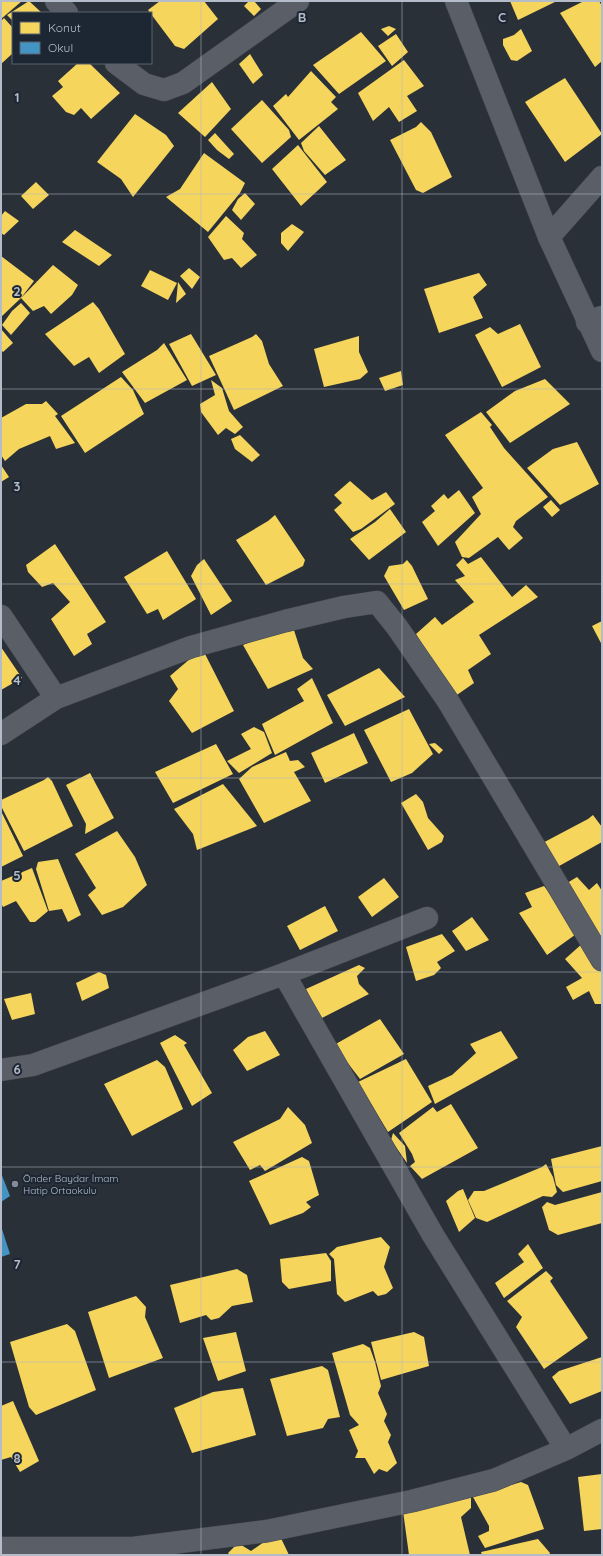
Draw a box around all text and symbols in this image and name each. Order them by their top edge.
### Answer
text: B [298,9,306,25]
text: C [498,9,506,25]
legend [12,12,152,64]
text: Konut [48,20,81,35]
text: Okul [48,40,73,55]
text: 1 [14,89,20,105]
text: 2 [13,283,21,299]
text: 3 [14,478,21,494]
text: 4 [13,672,21,688]
text: 5 [13,867,21,883]
text: 6 [13,1061,21,1077]
place label: Önder Baydar İmam Hatip Ortaokulu [23,1172,118,1197]
marker: Önder Baydar İmam Hatip Ortaokulu [10,1179,20,1189]
text: 7 [13,1256,21,1272]
text: 8 [13,1450,21,1466]

